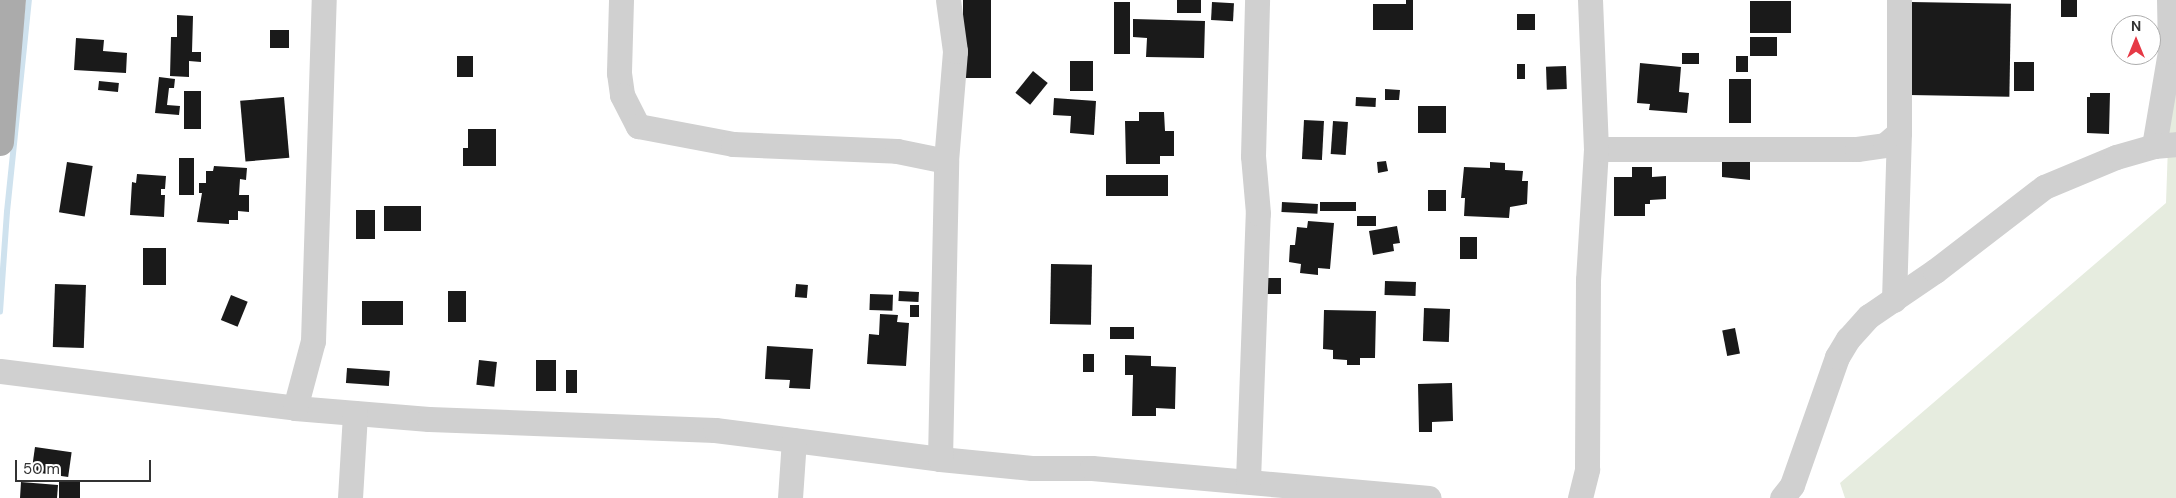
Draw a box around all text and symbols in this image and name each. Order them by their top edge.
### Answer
north arrow [2111,15,2161,65]
text: N [2131,17,2141,35]
scale bar [18,450,154,482]
text: 50 m [23,459,60,479]

